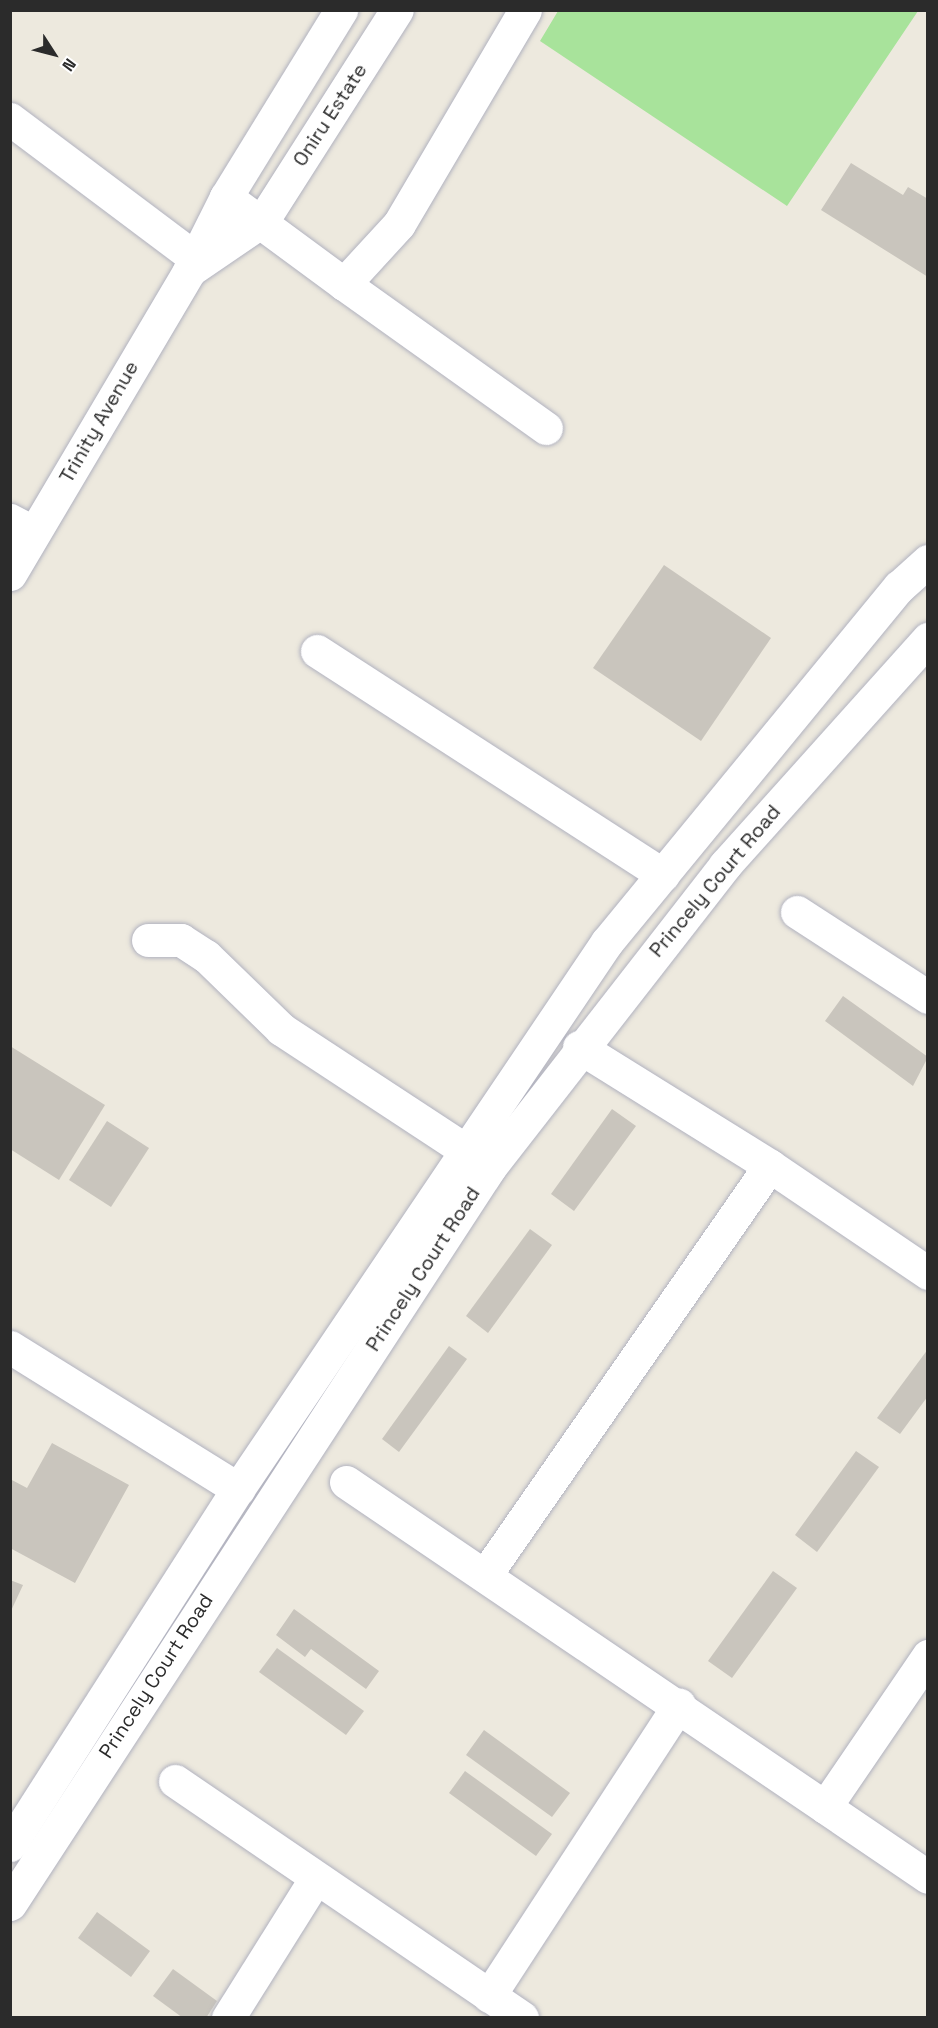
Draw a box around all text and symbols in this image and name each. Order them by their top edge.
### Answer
north arrow [24,24,84,84]
text: N [57,54,81,75]
street label: Oniru Estate [288,59,372,171]
street label: Trinity Avenue [54,357,144,487]
street label: Princely Court Road [644,800,786,962]
street label: Princely Court Road [361,1182,485,1356]
street label: Princely Court Road [94,1589,218,1763]

